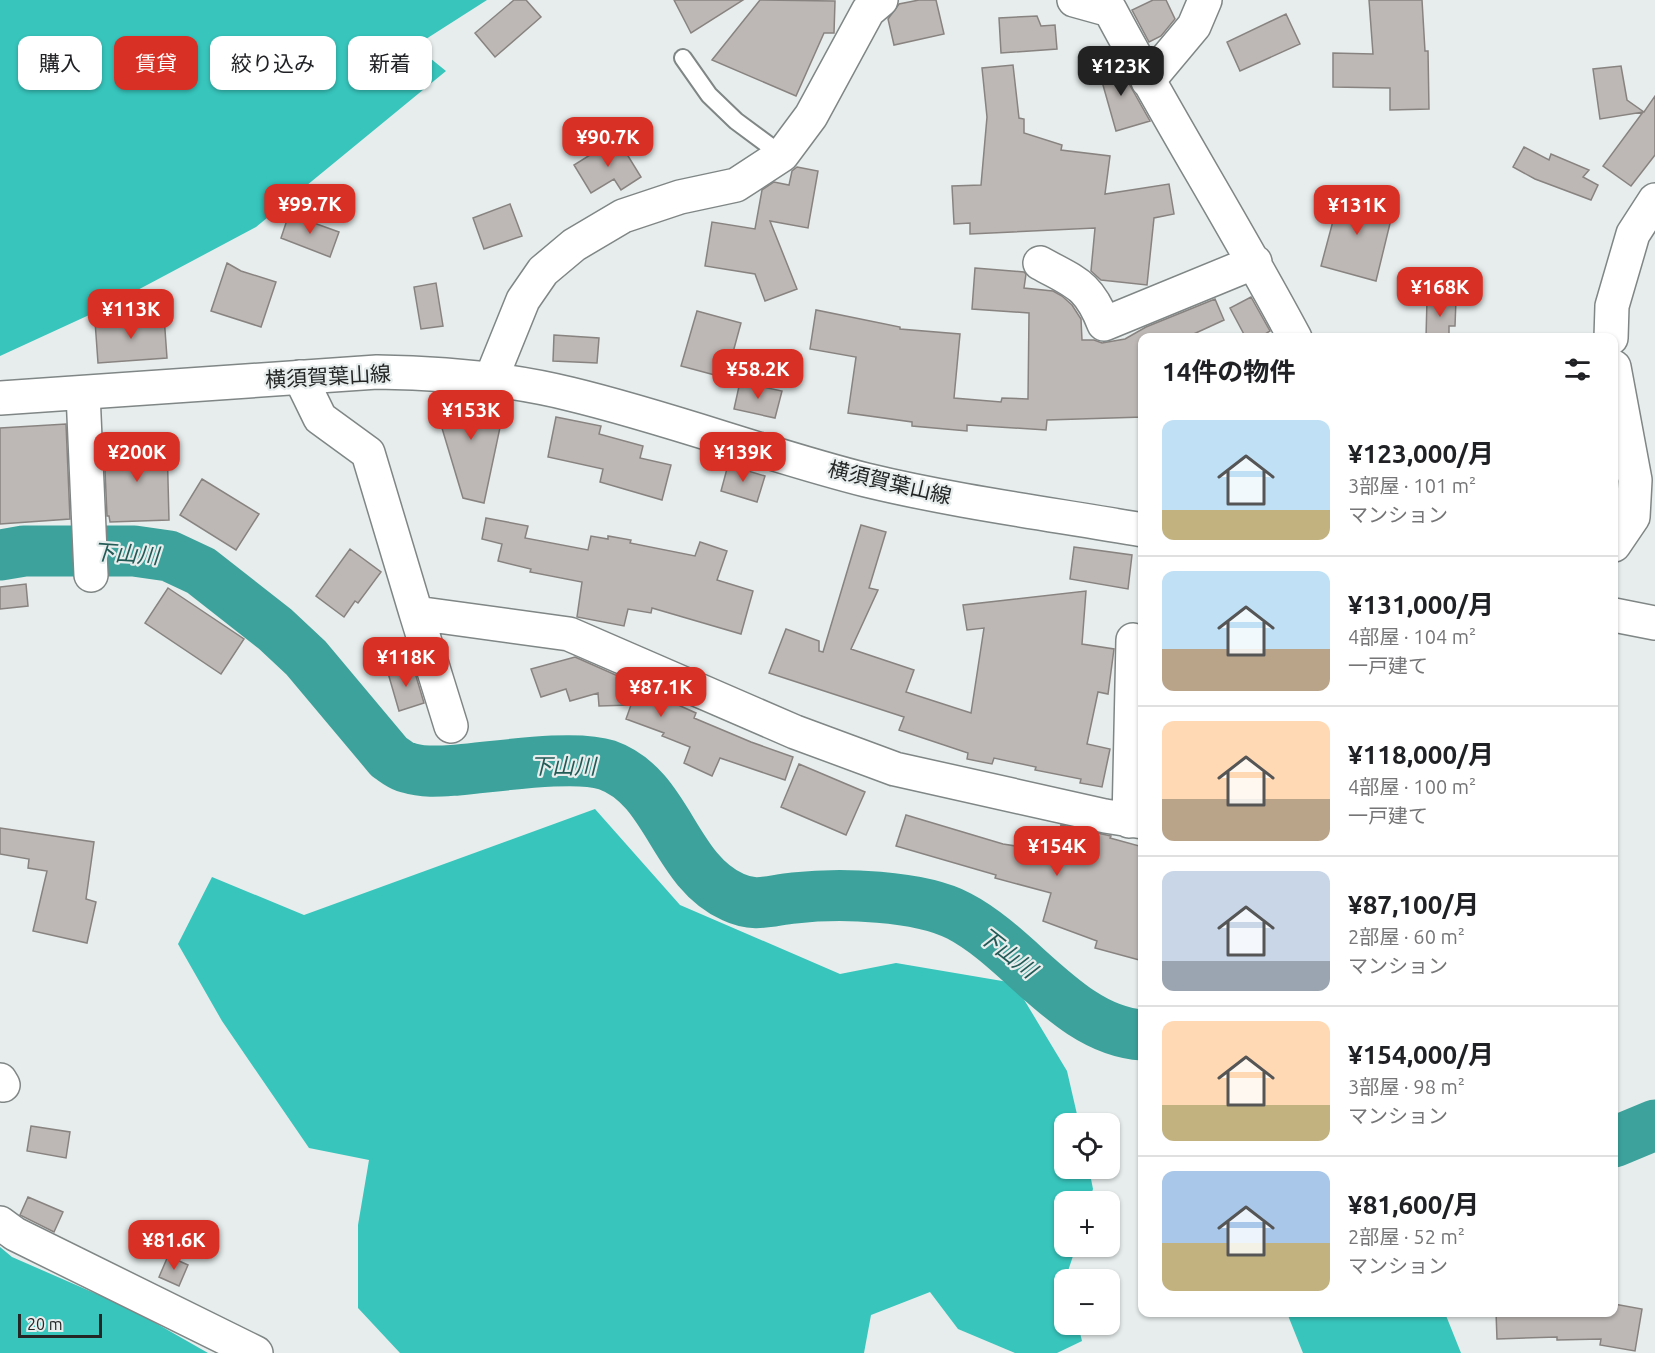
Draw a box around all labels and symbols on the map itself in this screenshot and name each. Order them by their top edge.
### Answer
pin: ¥123K [1079,46,1163,97]
pin: ¥90.7K [559,117,657,168]
pin: ¥99.7K [261,184,359,235]
pin: ¥131K [1315,185,1399,236]
pin: ¥168K [1398,267,1482,318]
pin: ¥113K [89,289,173,340]
pin: ¥58.2K [709,349,807,400]
street label: 横須賀葉山線 [264,361,392,391]
pin: ¥153K [429,390,513,441]
pin: ¥200K [95,432,179,483]
pin: ¥139K [701,432,785,483]
street label: 横須賀葉山線 [826,456,954,508]
water label: 下山川 [92,538,162,568]
pin: ¥118K [364,637,448,688]
pin: ¥87.1K [612,667,710,718]
water label: 下山川 [530,753,598,778]
pin: ¥154K [1015,826,1099,877]
water label: 下山川 [974,922,1043,983]
pin: ¥81.6K [125,1220,223,1271]
scale bar [18,1311,102,1338]

